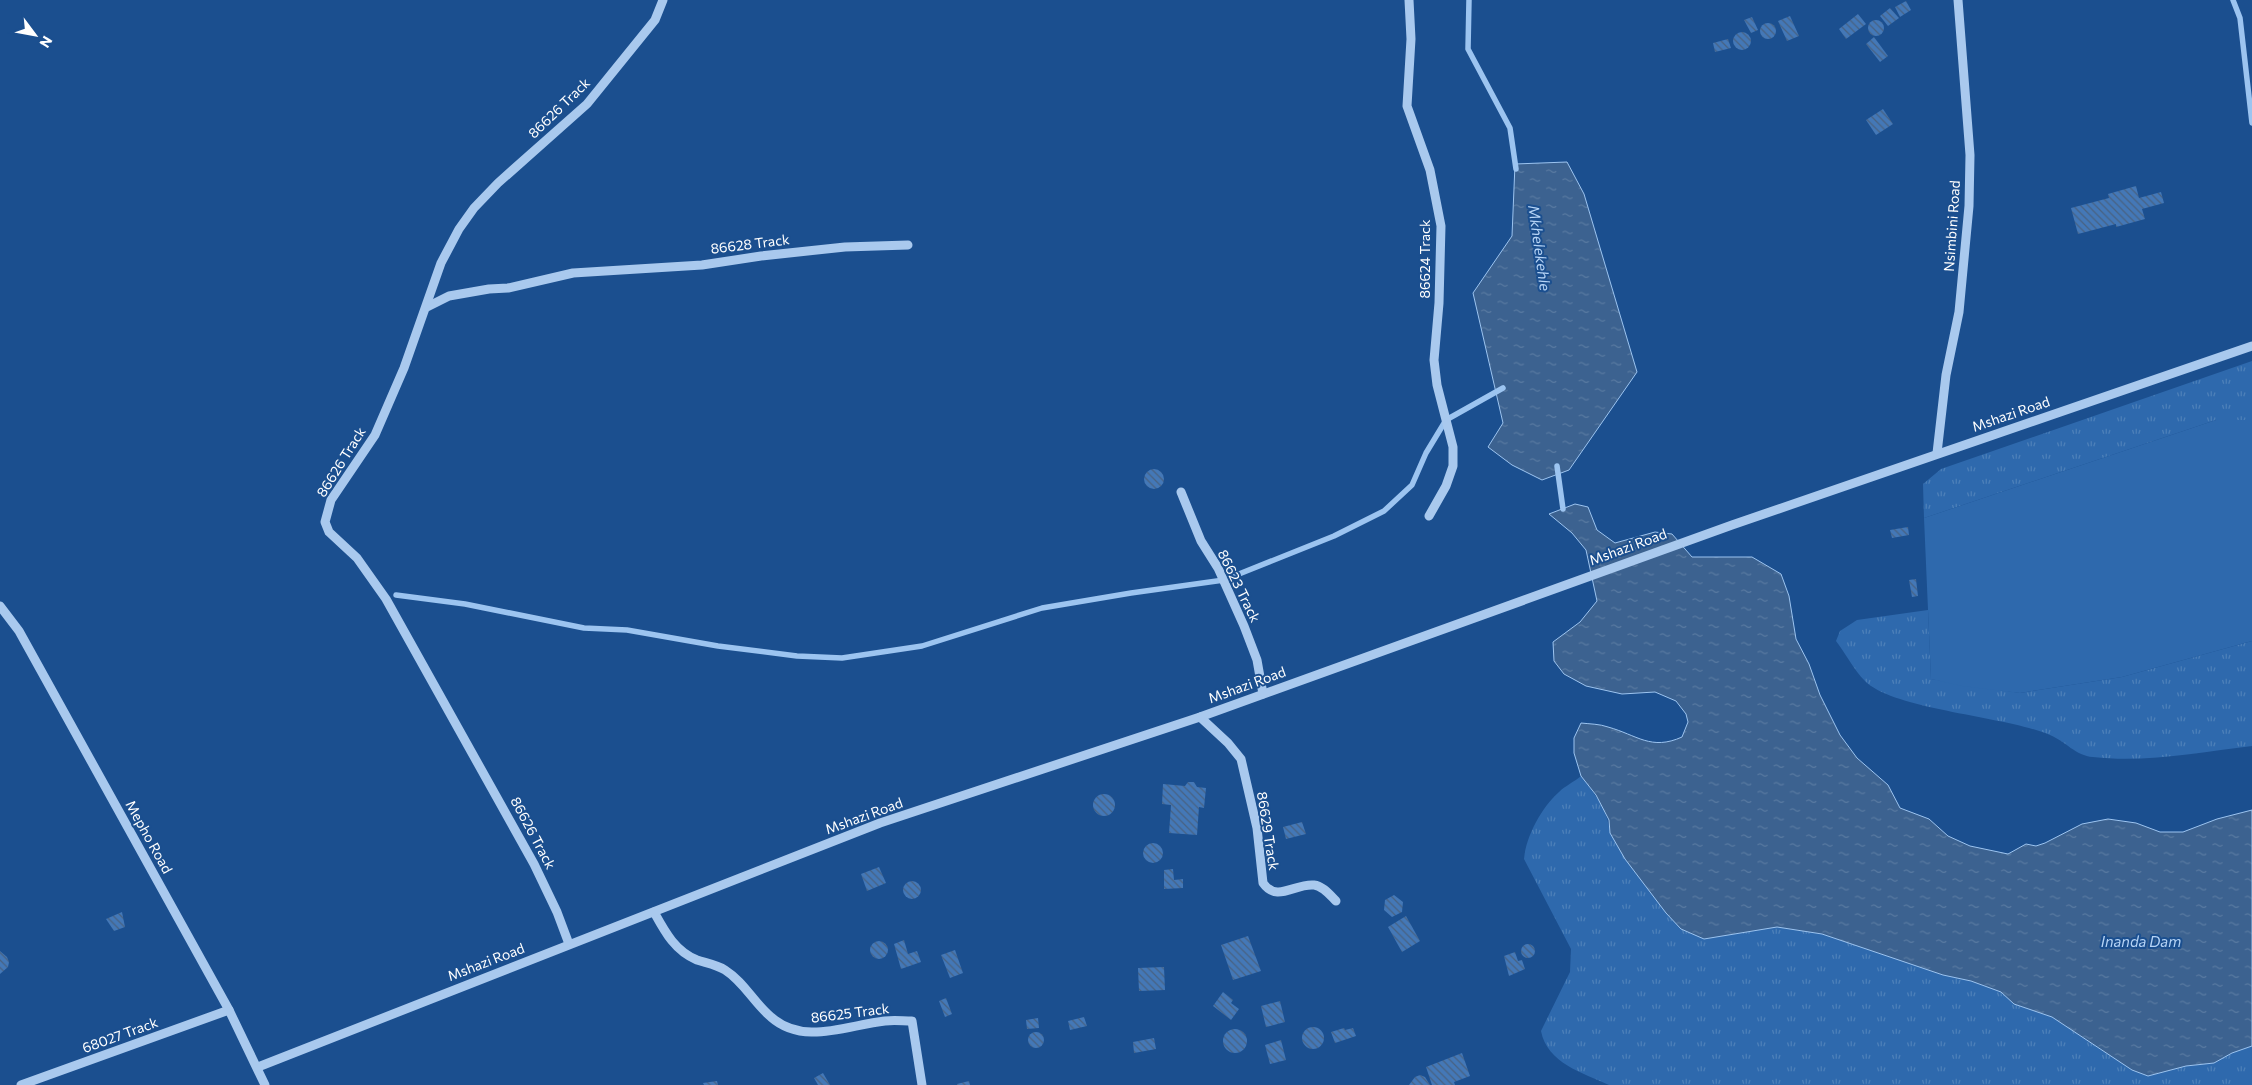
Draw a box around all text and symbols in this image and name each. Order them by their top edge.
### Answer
north arrow [10,10,60,60]
text: N [36,33,56,51]
street label: 86626 Track [524,74,593,141]
street label: Nsimbini Road [1940,180,1963,272]
water label: Mkhelekehle [1525,204,1555,292]
street label: 86624 Track [1416,219,1433,299]
street label: 86628 Track [709,230,791,257]
street label: Mshazi Road [1970,392,2052,435]
street label: 86626 Track [312,423,369,500]
street label: Mshazi Road [1587,525,1669,568]
street label: 86623 Track [1214,547,1265,625]
street label: Mshazi Road [1206,663,1288,706]
street label: 86629 Track [1254,790,1283,872]
street label: 86626 Track [507,794,560,872]
street label: Mshazi Road [823,794,905,837]
street label: Mepho Road [122,797,176,876]
water label: Inanda Dam [2101,932,2181,950]
street label: Mshazi Road [445,939,527,984]
street label: 86625 Track [810,999,891,1026]
street label: 68027 Track [80,1013,160,1056]

